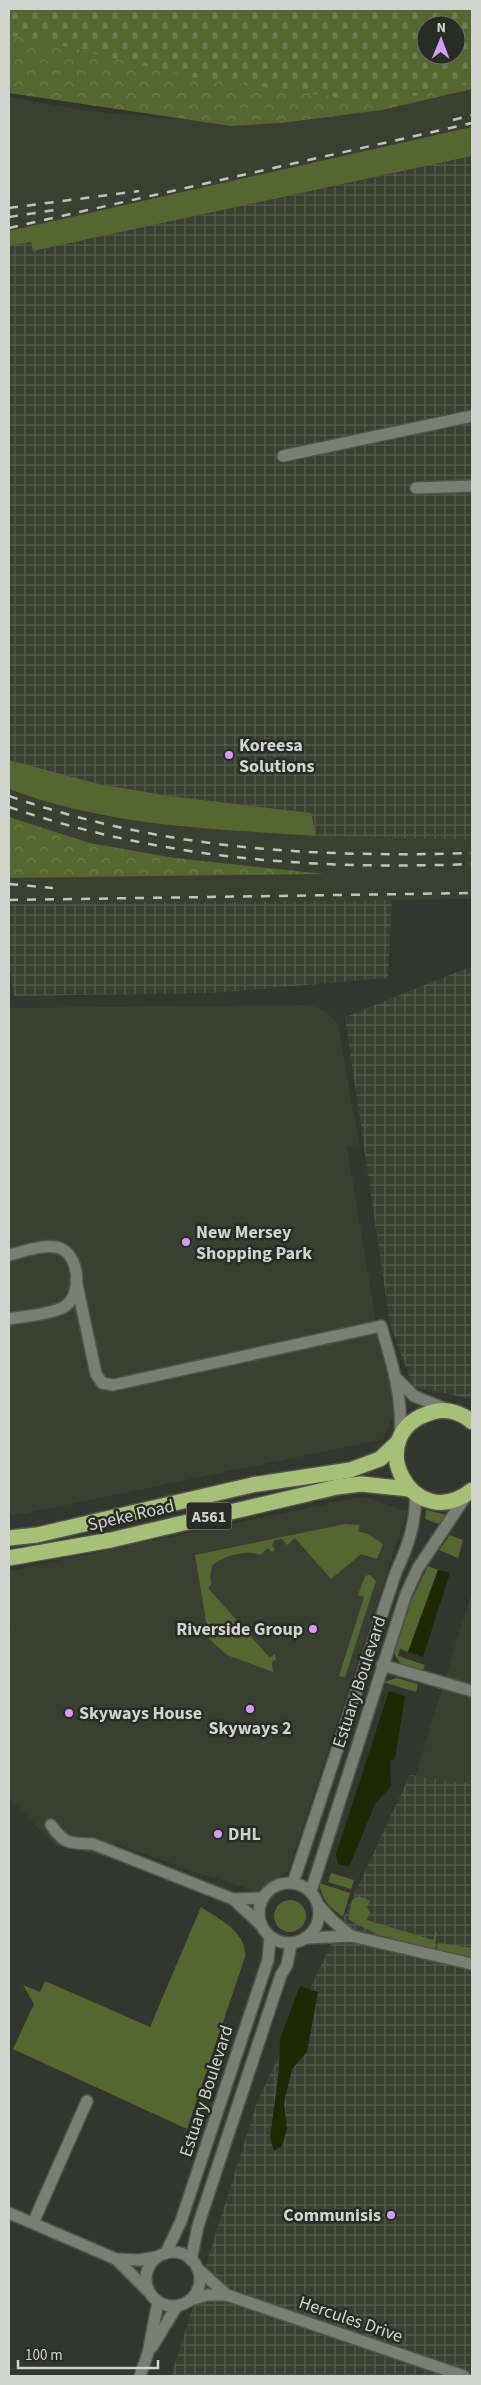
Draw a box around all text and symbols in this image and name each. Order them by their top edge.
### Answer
north arrow [416,15,466,65]
text: N [436,18,446,38]
place label: Koreesa Solutions [239,733,315,779]
marker: Koreesa Solutions [223,749,235,761]
place label: New Mersey Shopping Park [196,1220,312,1266]
marker: New Mersey Shopping Park [180,1236,192,1248]
street label: Speke Road [85,1493,177,1538]
road number: A561 [186,1502,232,1530]
street label: Estuary Boulevard [326,1613,393,1751]
place label: Riverside Group [176,1617,303,1642]
marker: Riverside Group [307,1623,319,1635]
place label: Skyways House [79,1701,202,1726]
marker: Skyways 2 [244,1703,256,1715]
marker: Skyways House [63,1707,75,1719]
place label: Skyways 2 [209,1716,291,1741]
place label: DHL [228,1822,261,1847]
marker: DHL [212,1828,224,1840]
street label: Estuary Boulevard [173,2022,240,2160]
place label: Communisis [283,2203,381,2228]
marker: Communisis [385,2209,397,2221]
street label: Hercules Drive [296,2290,406,2349]
scale bar [18,2338,158,2370]
text: 100 m [25,2345,63,2366]

